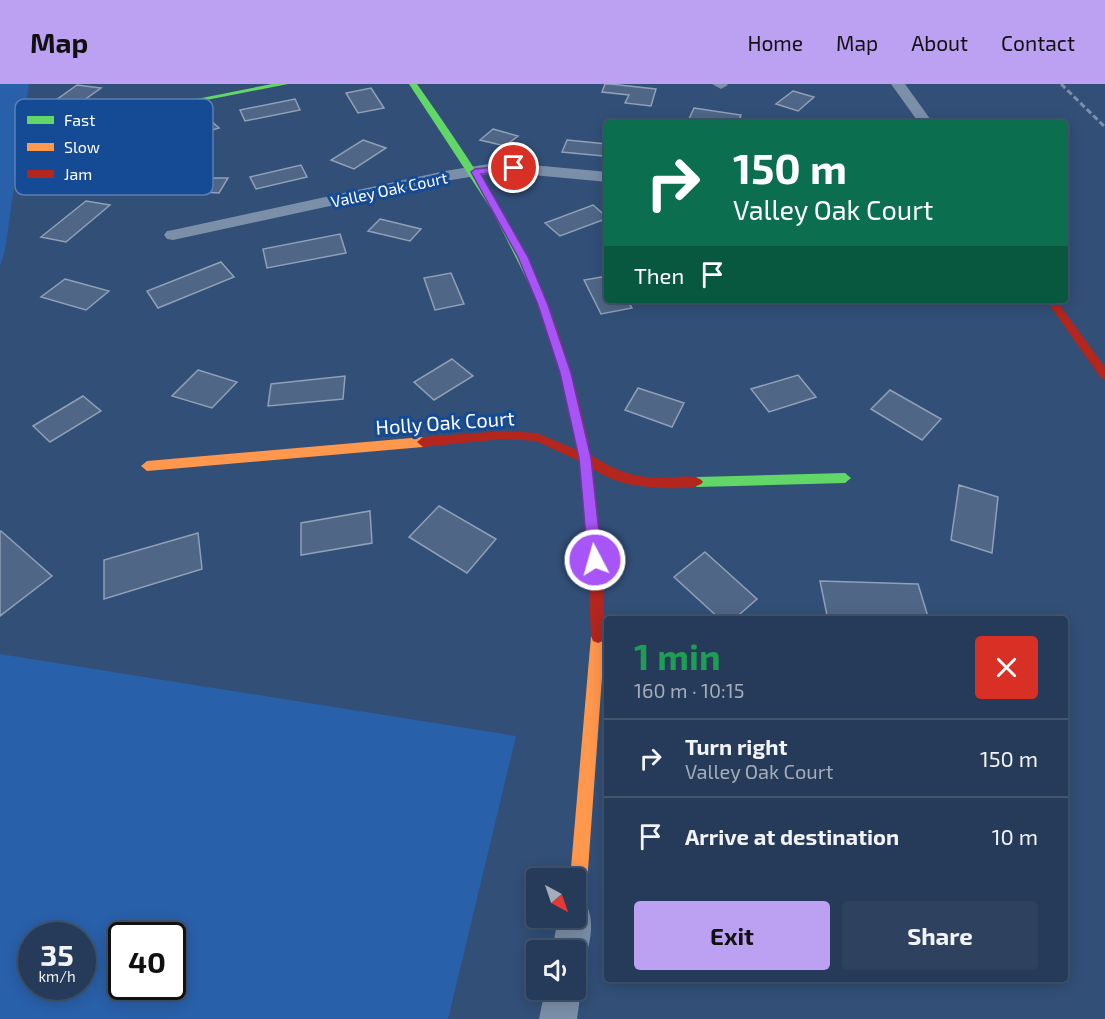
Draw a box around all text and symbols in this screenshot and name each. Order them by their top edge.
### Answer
text: Map [30,25,88,59]
text: Home [747,30,803,55]
text: Map [836,30,878,55]
text: About [911,30,968,55]
text: Contact [1001,30,1075,55]
legend [15,99,213,195]
text: Fast [64,110,95,129]
text: Slow [64,137,100,156]
pin [488,142,539,193]
text: 150 m [733,142,847,192]
icon: right [634,144,712,222]
icon: arrive [497,151,530,184]
text: Jam [64,164,92,183]
street label: Valley Oak Court [329,167,449,211]
text: Valley Oak Court [733,193,933,225]
icon: arrive [696,258,729,291]
text: Then [634,262,684,288]
street label: Holly Oak Court [375,405,516,439]
position arrow [563,528,627,592]
text: 1 min [634,634,721,677]
button: close [975,636,1038,699]
text: 160 m · 10:15 [634,678,745,702]
text: Turn right [685,733,787,759]
icon: right [634,742,667,775]
text: 150 m [980,745,1038,771]
text: Valley Oak Court [685,759,833,783]
icon: arrive [634,820,667,853]
text: Arrive at destination [685,823,899,849]
text: 10 m [992,823,1038,849]
north arrow [526,868,586,928]
map controls [526,868,586,1000]
button: Exit [634,901,830,970]
button: Share [842,901,1038,970]
speed limit sign: 40 [108,922,186,1000]
text: 35 [40,936,74,972]
button: sound [526,940,586,1000]
text: km/h [38,967,76,985]

